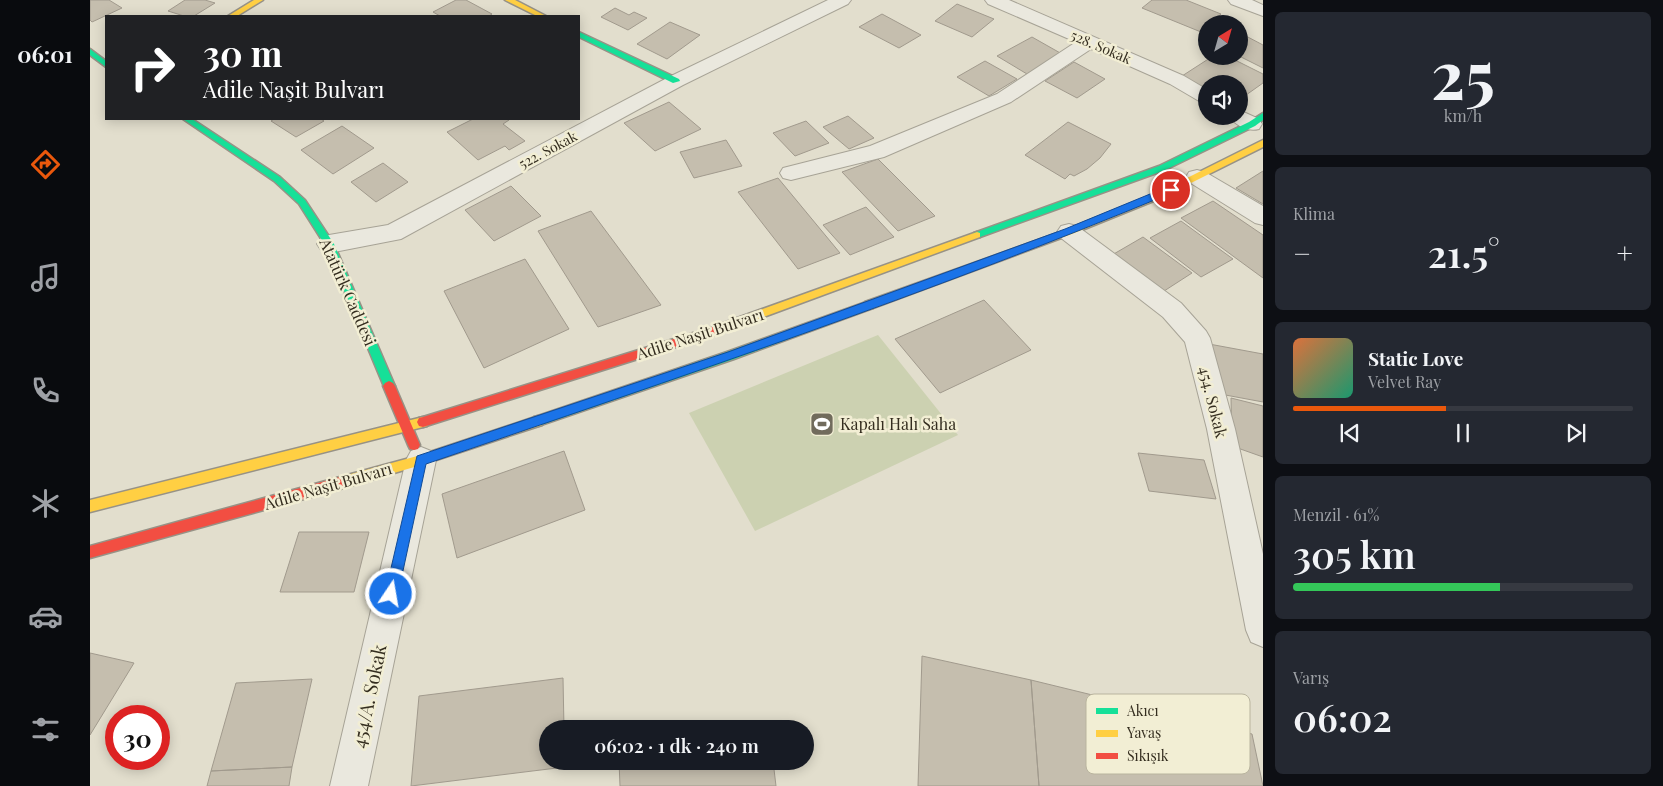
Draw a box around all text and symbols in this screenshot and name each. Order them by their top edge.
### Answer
north arrow [1198,15,1248,65]
map controls [1198,15,1248,125]
street label: 528. Sokak [1068,25,1135,68]
text: 30 m [203,29,283,76]
text: 25 [1431,29,1495,115]
icon: right [120,35,185,100]
text: 06:01 [17,39,73,69]
text: Adile Naşit Bulvarı [203,74,385,104]
button: sound [1198,75,1248,125]
text: km/h [1444,105,1482,126]
street label: 522. Sokak [515,126,581,173]
icon: directions [28,147,63,182]
pin [1150,169,1192,211]
icon: arrive [1157,176,1185,204]
text: Klima [1293,203,1335,224]
text: 21.5° [1428,227,1500,278]
street label: Atatürk Caddesi [315,234,382,349]
text: − [1293,234,1311,271]
text: + [1617,234,1633,271]
icon: music [28,260,63,295]
street label: Adile Naşit Bulvarı [633,303,766,364]
text: Static Love [1368,345,1463,371]
street label: 454. Sokak [1194,364,1233,440]
text: Velvet Ray [1368,371,1441,392]
icon: phone [28,373,63,408]
sports icon: Kapalı Halı Saha [809,411,835,437]
place label: Kapalı Halı Saha [840,413,956,434]
icon: previous [1336,419,1364,447]
icon: pause [1449,419,1477,447]
icon: next [1562,419,1590,447]
street label: Adile Naşit Bulvarı [261,457,395,514]
icon: climate [28,486,63,521]
text: Menzil · 61% [1293,504,1379,525]
text: 305 km [1293,528,1416,579]
position arrow [364,567,416,619]
icon: car [28,599,63,634]
street label: 454/A. Sokak [344,641,392,750]
text: Varış [1293,667,1329,688]
text: 06:02 [1293,691,1392,742]
legend [1086,694,1250,774]
text: Akıcı [1126,701,1159,720]
speed limit sign: 30 [105,705,170,770]
icon: filters [28,712,63,747]
text: Yavaş [1126,723,1161,742]
text: 06:02 · 1 dk · 240 m [594,732,759,758]
text: Sıkışık [1127,746,1169,765]

